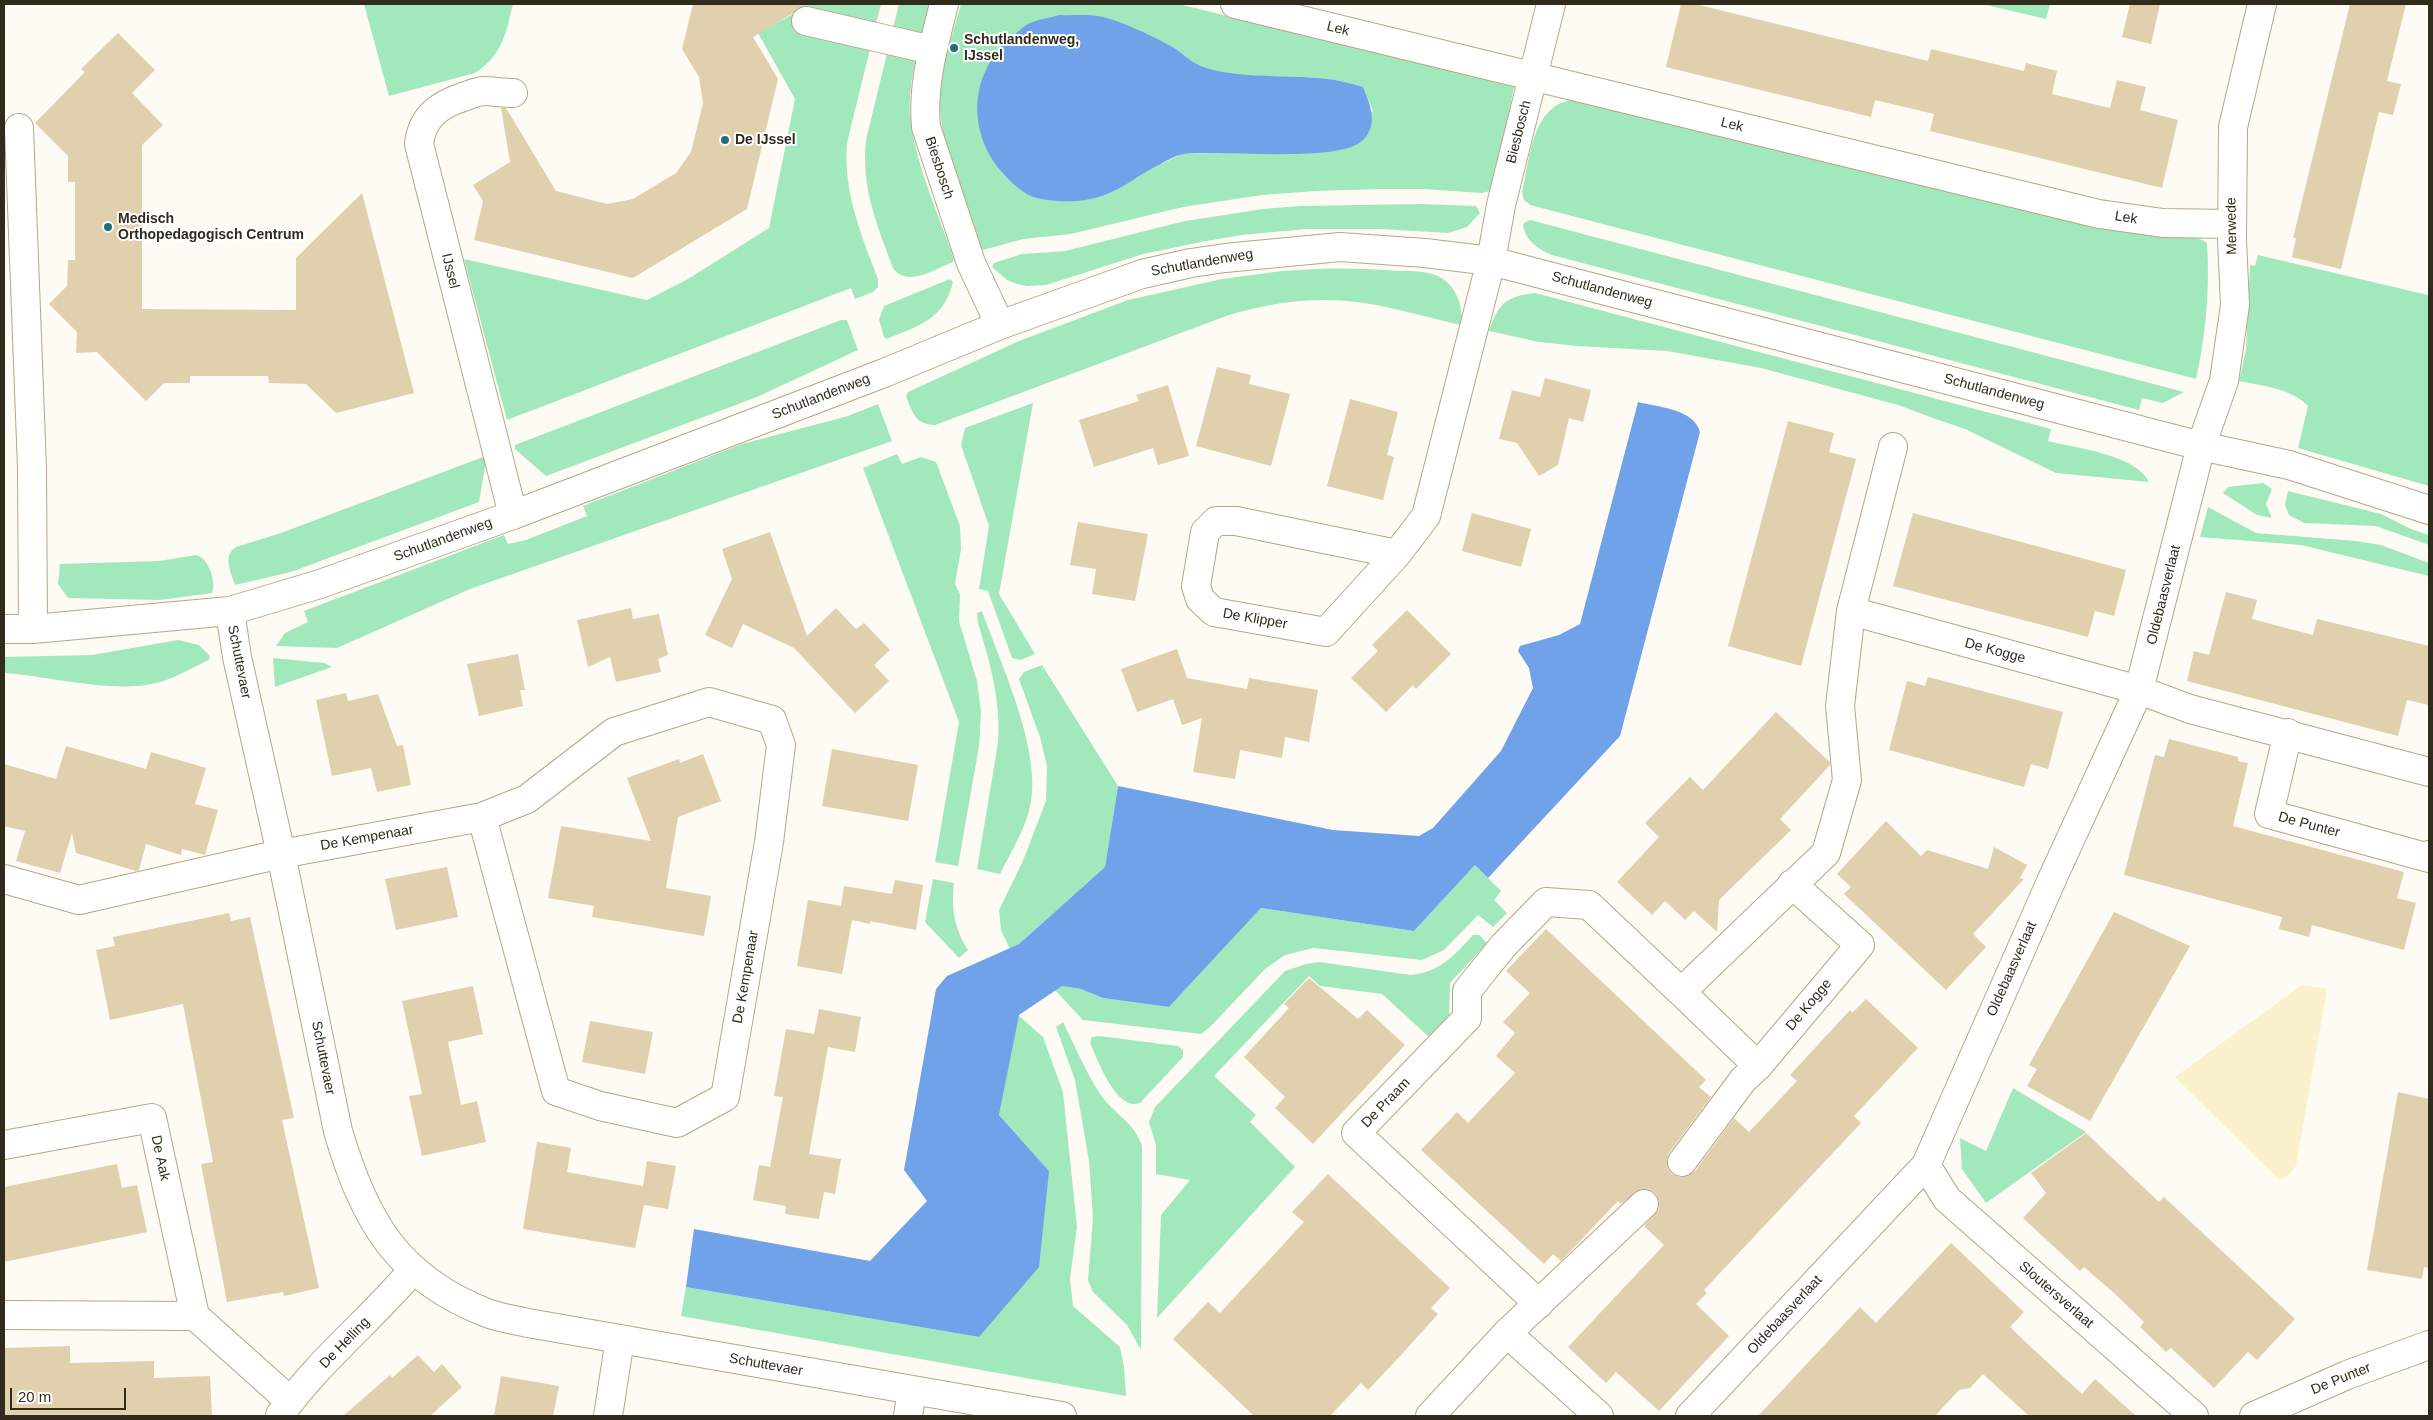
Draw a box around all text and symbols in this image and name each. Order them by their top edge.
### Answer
street label: Lek [1325,18,1351,40]
place label: Schutlandenweg, IJssel [964,32,1079,64]
marker: Schutlandenweg, IJssel [948,42,960,54]
street label: Biesbosch [1503,99,1535,165]
street label: Lek [1719,114,1745,136]
place label: De IJssel [735,132,796,148]
marker: De IJssel [719,134,731,146]
street label: Biesbosch [921,135,957,201]
street label: Merwede [2223,197,2241,255]
street label: Lek [2114,208,2138,228]
place label: Medisch Orthopedagogisch Centrum [118,211,304,243]
marker: Medisch Orthopedagogisch Centrum [102,221,114,233]
street label: Schutlandenweg [1150,246,1254,280]
street label: IJssel [438,252,462,290]
street label: Schutlandenweg [1550,268,1654,312]
street label: Schutlandenweg [1942,370,2046,414]
street label: Schutlandenweg [770,371,872,423]
street label: Schutlandenweg [391,514,495,566]
street label: Oldebaasverlaat [2144,544,2184,646]
street label: De Klipper [1221,605,1289,633]
street label: Schuttevaer [224,624,254,700]
street label: De Kogge [1963,635,2027,667]
street label: De Punter [2276,809,2342,841]
street label: De Kempenaar [319,822,415,854]
street label: Oldebaasverlaat [1984,919,2040,1019]
street label: De Kempenaar [730,929,762,1025]
street label: De Kogge [1783,976,1835,1034]
street label: Schuttevaer [308,1020,338,1096]
street label: De Praam [1358,1074,1414,1132]
street label: De Aak [147,1134,173,1182]
street label: Sloutersverlaat [2015,1258,2097,1332]
street label: Oldebaasverlaat [1744,1272,1826,1358]
street label: De Helling [317,1314,373,1372]
street label: Schuttevaer [728,1350,804,1380]
street label: De Punter [2309,1359,2373,1399]
scale bar [12,1378,129,1410]
text: 20 m [18,1388,51,1405]

